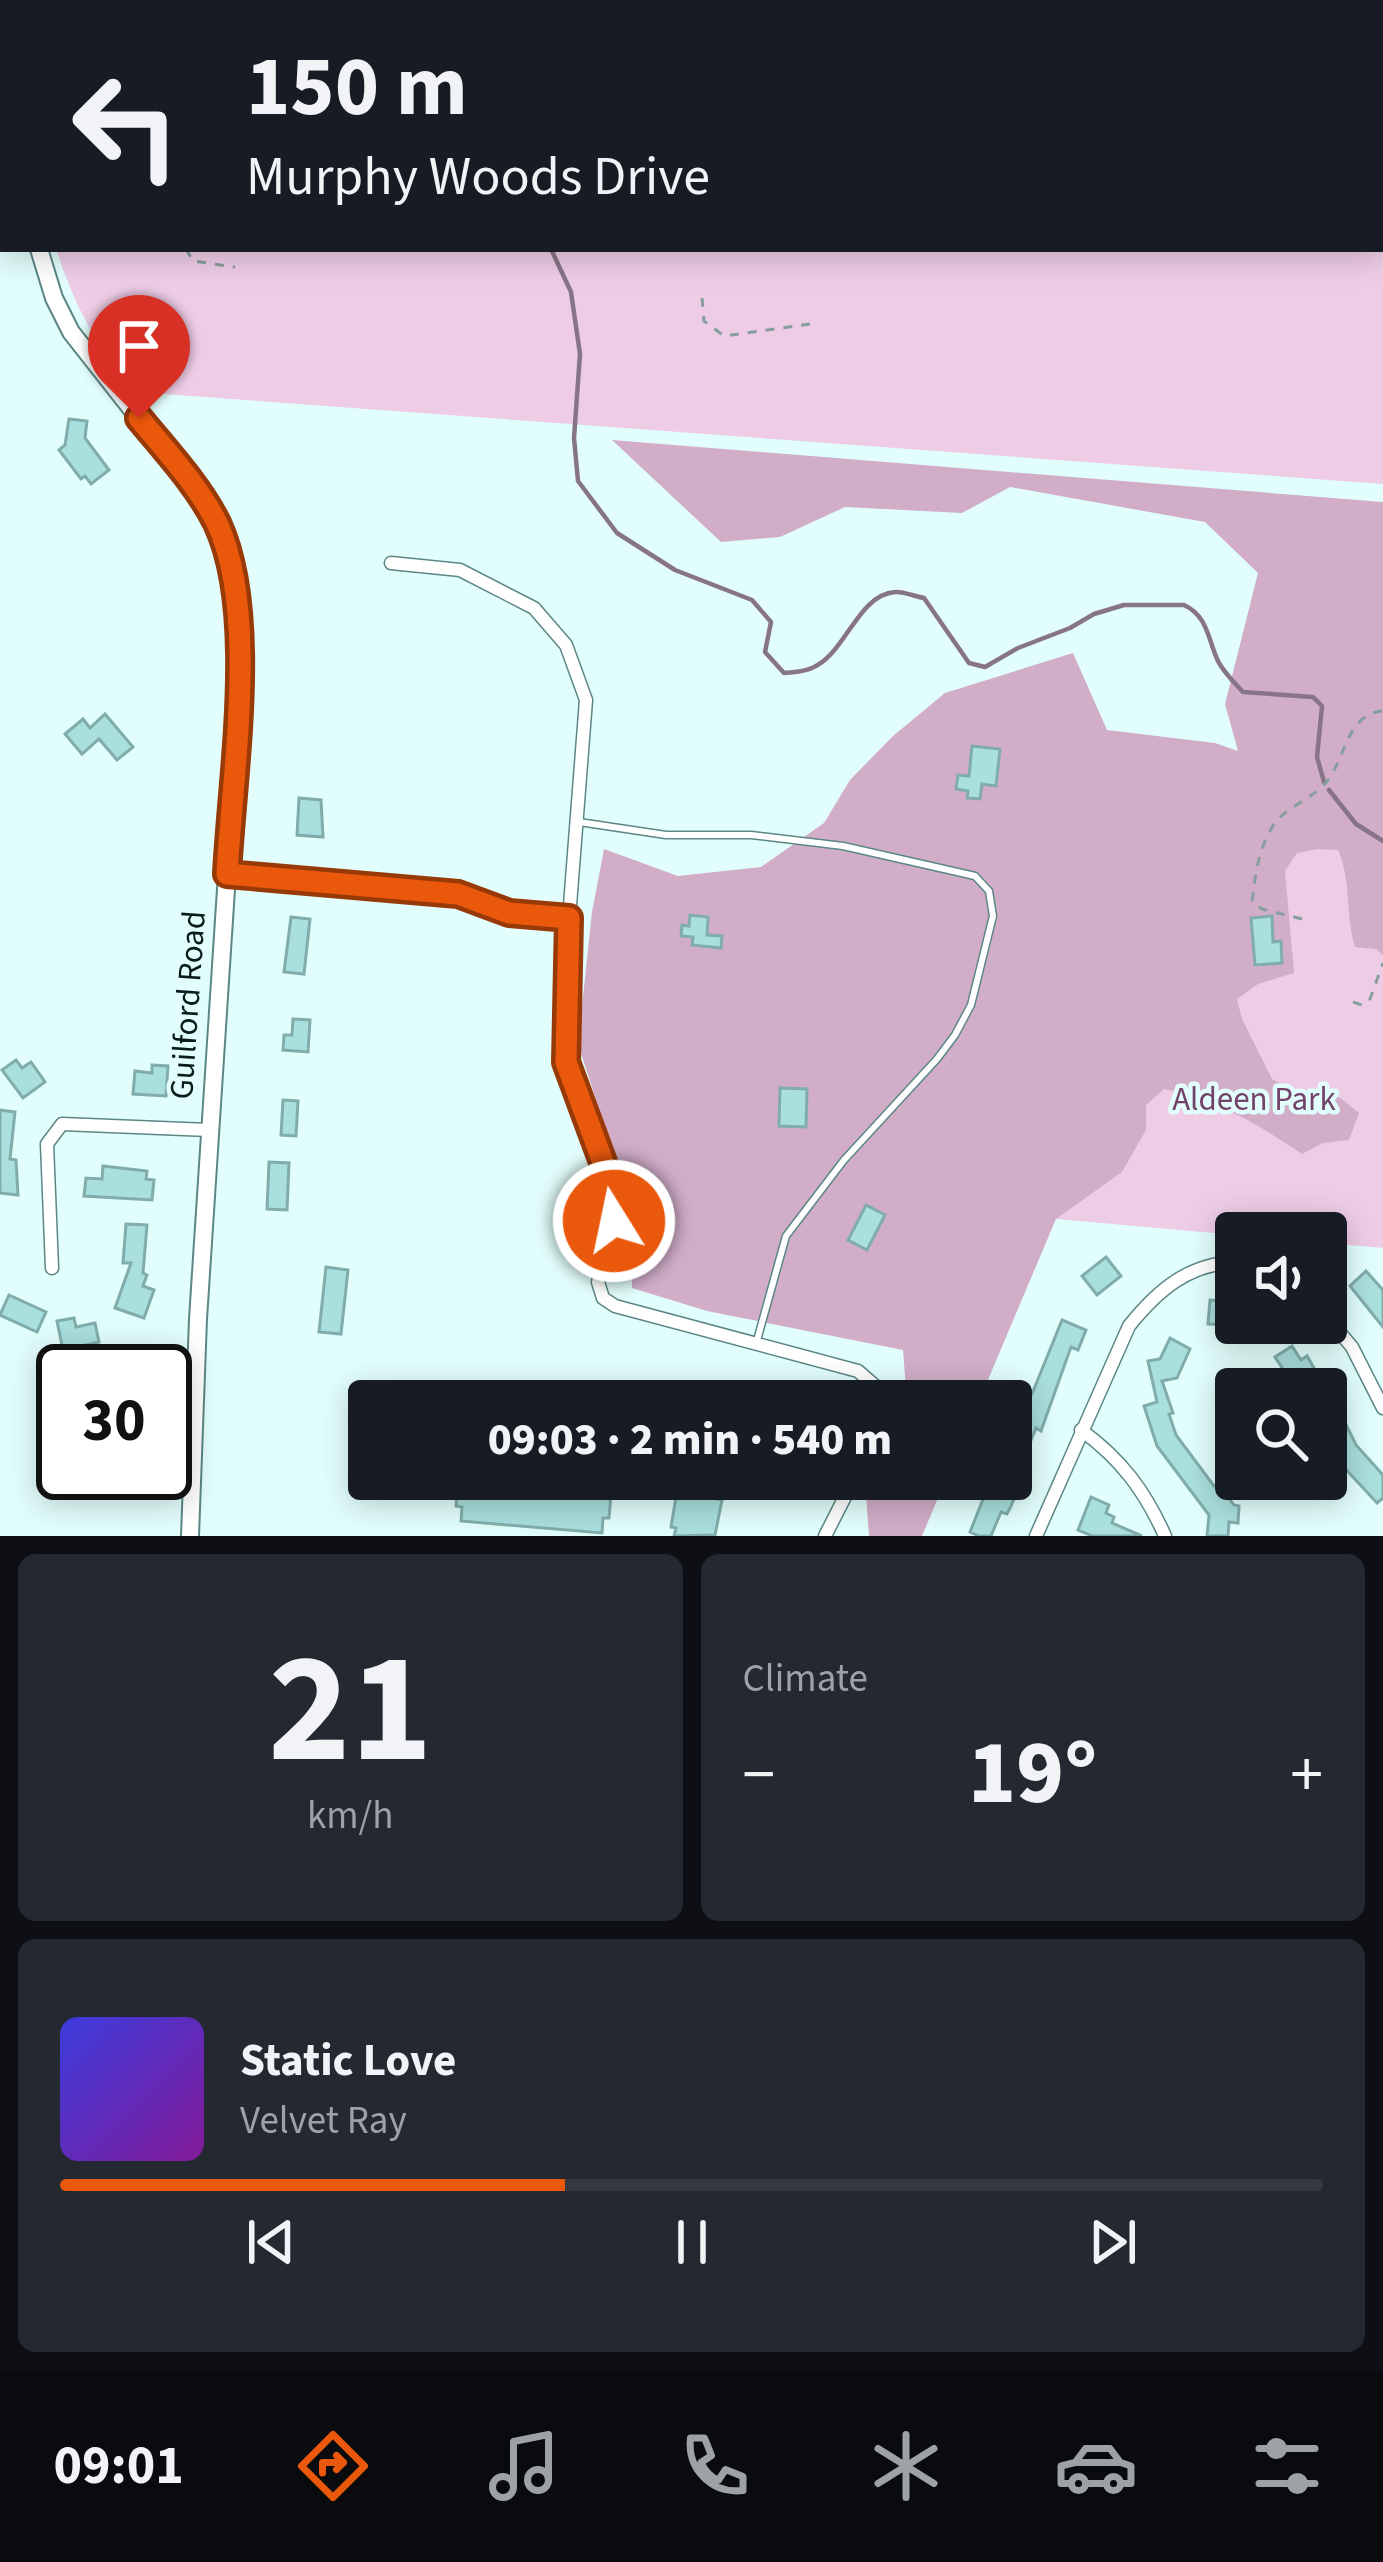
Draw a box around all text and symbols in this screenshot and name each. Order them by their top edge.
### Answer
text: 150 m [246,28,468,148]
icon: left [48,48,204,204]
text: Murphy Woods Drive [246,139,710,216]
pin [88,295,190,418]
icon: arrive [106,313,172,379]
street label: Guilford Road [158,909,218,1101]
park label: Aldeen Park [1172,1076,1337,1123]
position arrow [551,1158,677,1284]
map controls [1215,1212,1347,1500]
button: sound [1215,1212,1347,1344]
speed limit sign: 30 [36,1344,192,1500]
button: search [1215,1368,1347,1500]
text: 09:03 · 2 min · 540 m [488,1408,892,1472]
text: 21 [268,1599,433,1821]
text: Climate [743,1651,868,1707]
text: 19° [968,1710,1098,1838]
text: − [743,1728,775,1822]
text: + [1290,1728,1323,1822]
text: km/h [307,1788,394,1844]
text: Static Love [240,2029,456,2093]
text: Velvet Ray [240,2093,407,2149]
icon: previous [238,2209,304,2275]
icon: pause [659,2209,725,2275]
icon: next [1080,2209,1146,2275]
icon: directions [291,2424,375,2508]
icon: music [482,2424,566,2508]
icon: phone [673,2424,757,2508]
icon: climate [864,2424,948,2508]
icon: car [1054,2424,1138,2508]
icon: filters [1245,2424,1329,2508]
text: 09:01 [53,2428,184,2505]

